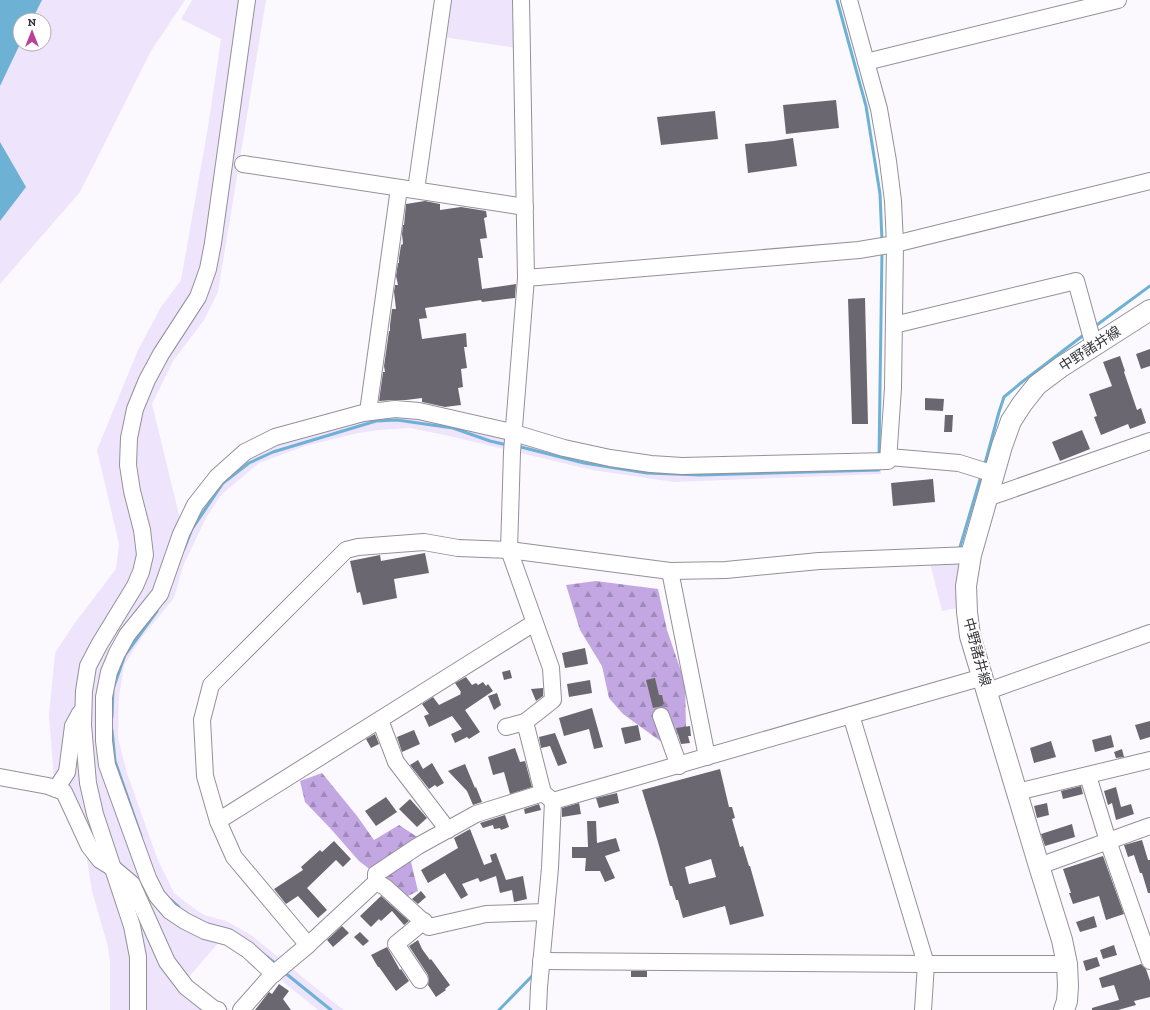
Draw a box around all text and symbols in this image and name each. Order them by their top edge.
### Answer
north arrow [12,12,52,52]
text: N [28,16,37,29]
street label: 中野諸井線 [1056,323,1124,375]
street label: 中野諸井線 [960,616,994,688]

